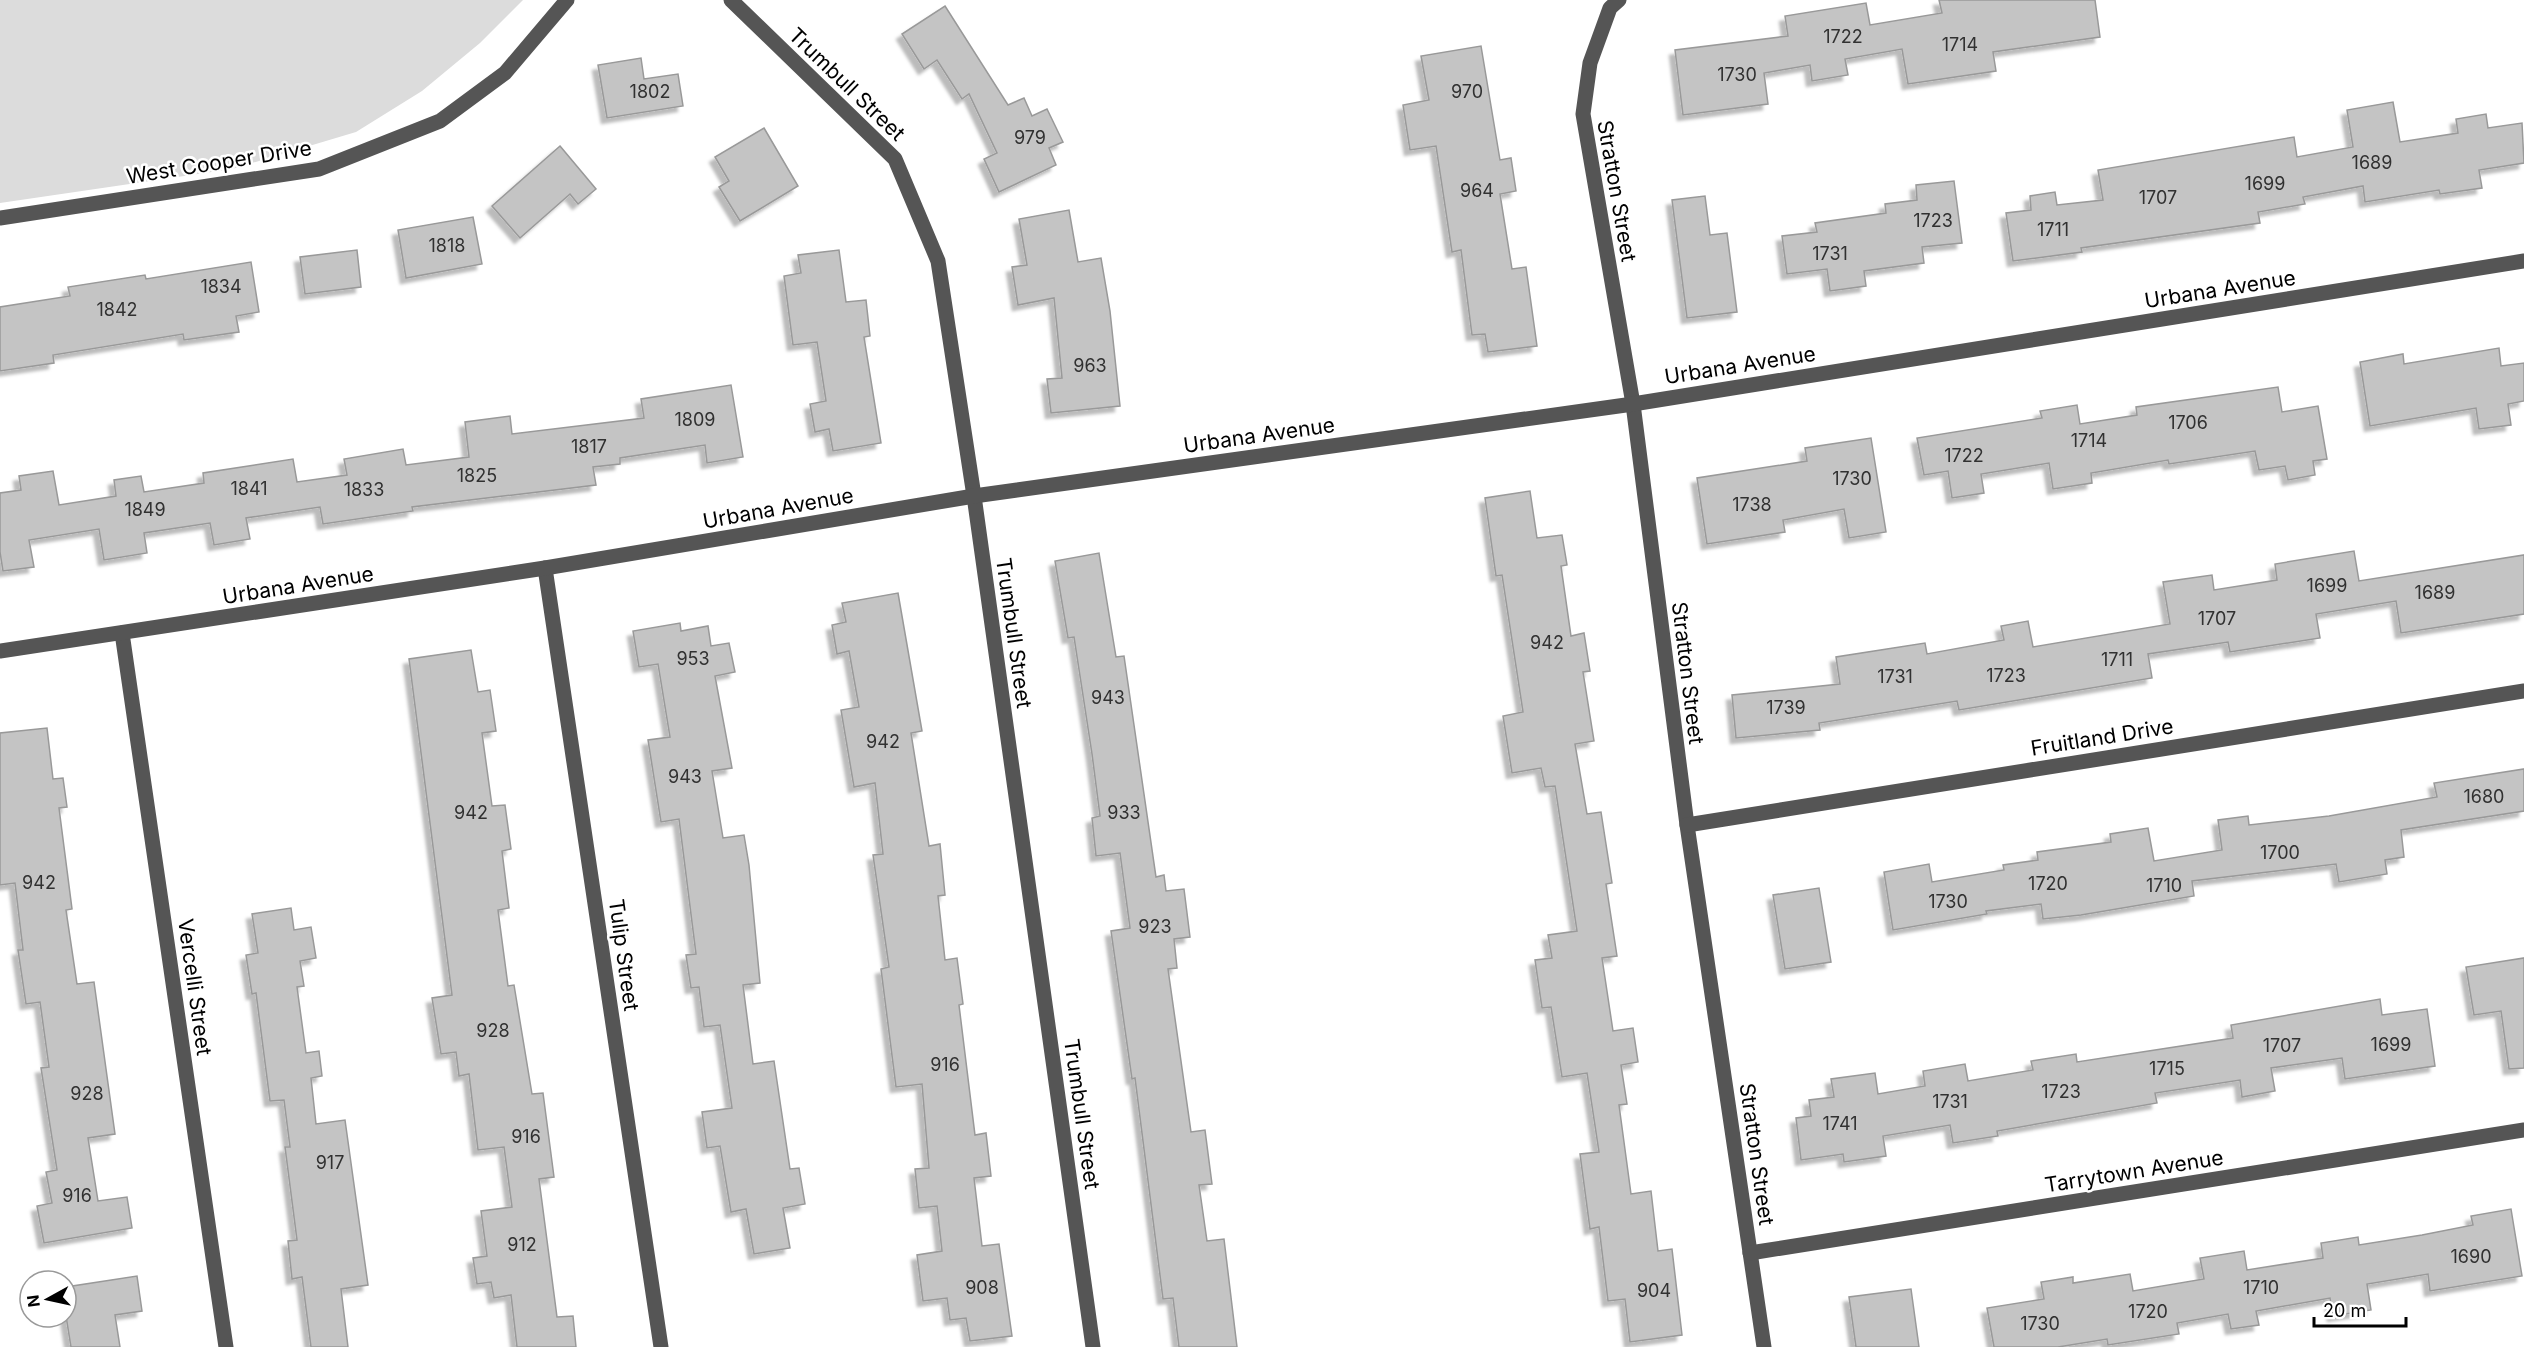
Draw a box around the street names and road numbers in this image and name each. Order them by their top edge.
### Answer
street label: Trumbull Street [784,22,910,146]
street label: Stratton Street [1592,118,1642,264]
street label: West Cooper Drive [125,135,313,189]
street label: Urbana Avenue [2143,265,2297,313]
street label: Urbana Avenue [1663,341,1817,389]
street label: Urbana Avenue [1182,412,1336,458]
street label: Urbana Avenue [701,482,855,534]
street label: Trumbull Street [991,556,1037,710]
street label: Urbana Avenue [221,561,375,609]
street label: Stratton Street [1667,600,1709,746]
street label: Fruitland Drive [2029,713,2175,761]
street label: Tulip Street [604,897,644,1013]
street label: Vercelli Street [173,917,217,1057]
street label: Trumbull Street [1059,1037,1105,1191]
street label: Stratton Street [1735,1081,1779,1227]
street label: Tarrytown Avenue [2043,1145,2225,1197]

